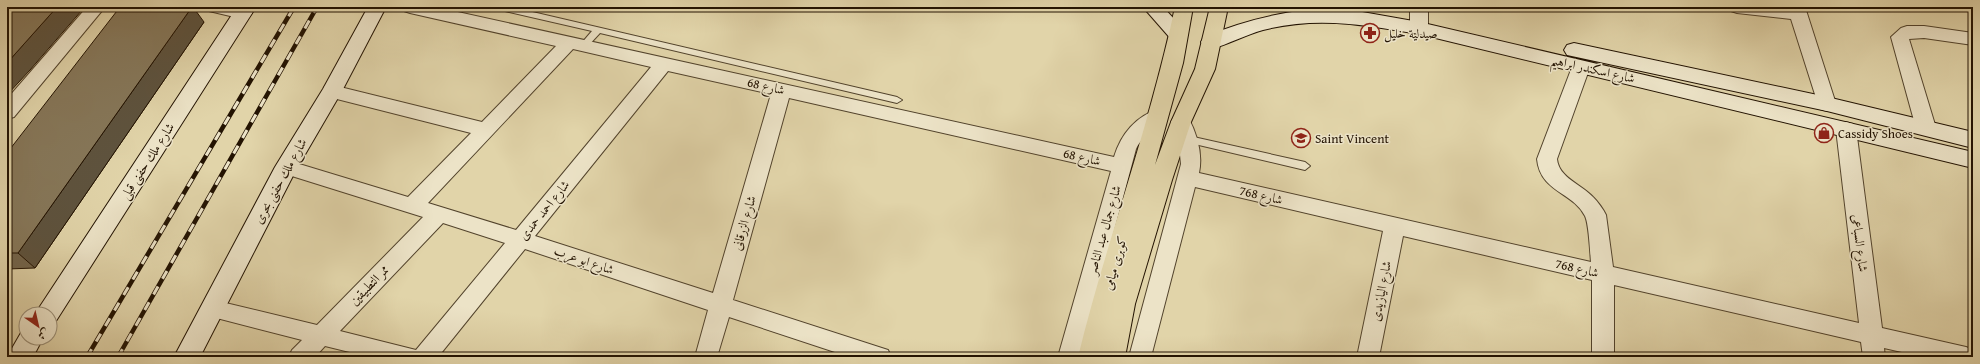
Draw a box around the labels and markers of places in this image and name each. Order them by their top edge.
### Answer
pharmacy icon: صيدلية خليل [1359,22,1381,44]
place label: صيدلية خليل [1384,24,1438,43]
shop icon: Cassidy Shoes [1813,122,1835,144]
place label: Cassidy Shoes [1838,124,1913,143]
school or university icon: Saint Vincent [1290,127,1312,149]
place label: Saint Vincent [1315,129,1390,148]

